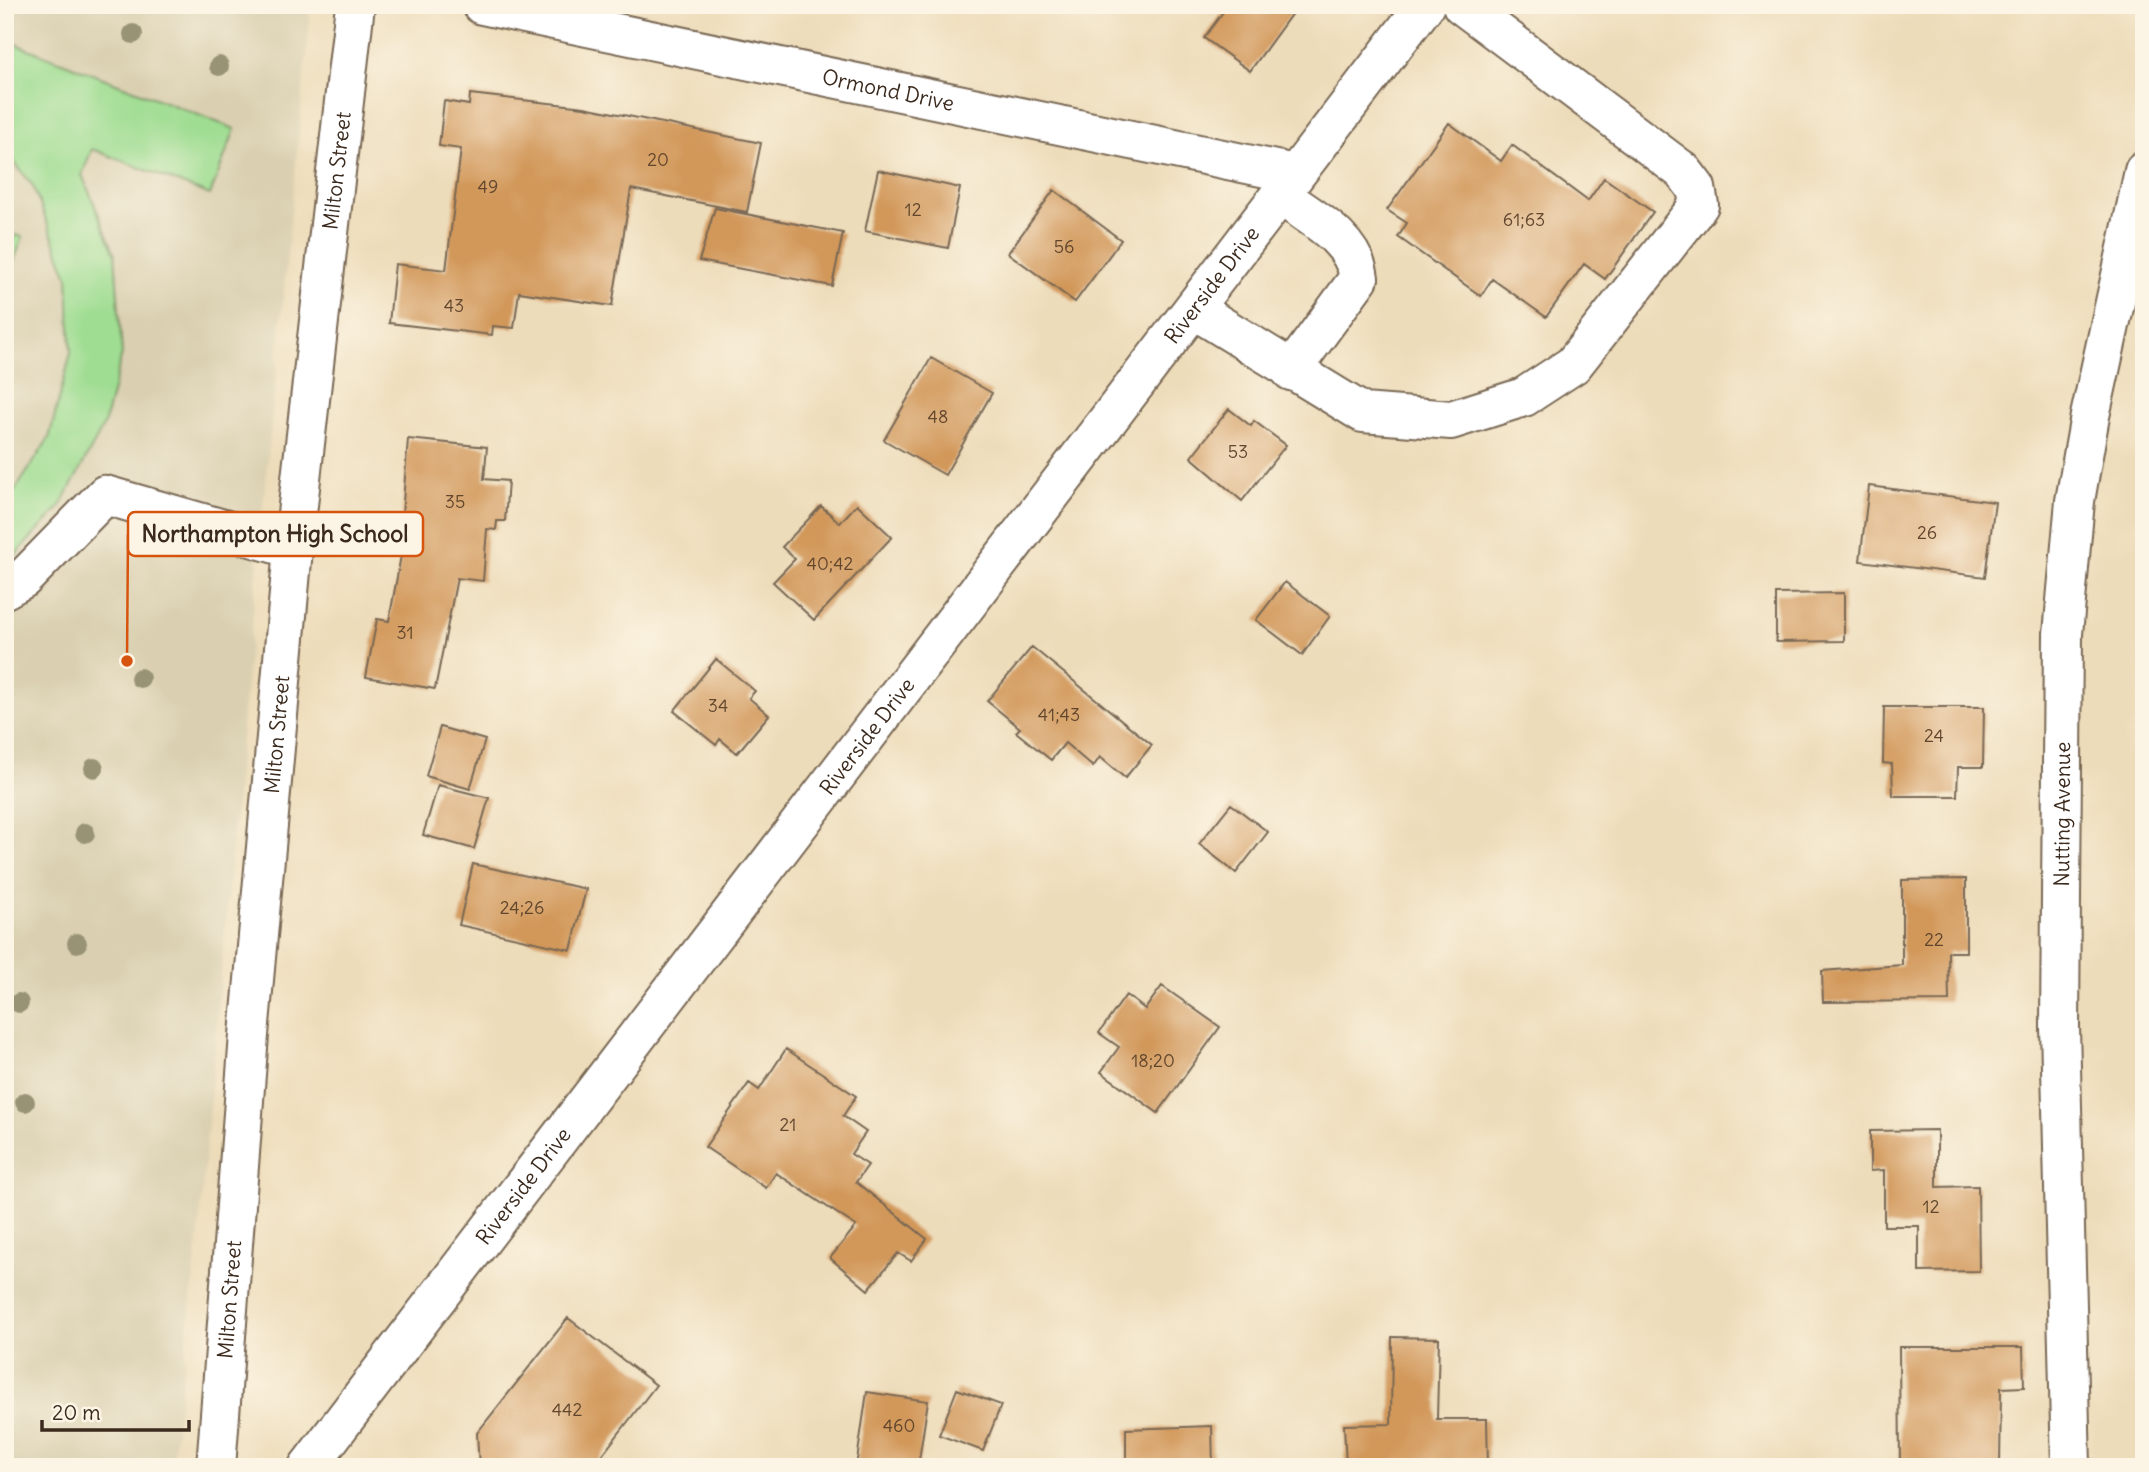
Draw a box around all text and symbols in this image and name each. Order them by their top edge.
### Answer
street label: Ormond Drive [820,63,957,116]
street label: Milton Street [316,110,356,231]
house number: 20 [647,148,669,171]
house number: 49 [478,175,498,198]
house number: 12 [904,198,922,221]
house number: 61;63 [1503,208,1545,231]
street label: Riverside Drive [1158,220,1265,349]
house number: 56 [1054,235,1074,258]
house number: 43 [444,294,464,317]
house number: 48 [928,405,948,428]
house number: 53 [1228,440,1248,463]
house number: 35 [445,490,465,513]
callout: Northampton High School [128,512,423,556]
text: Northampton High School [142,519,408,548]
house number: 26 [1917,521,1937,544]
house number: 40;42 [807,552,854,575]
house number: 31 [396,621,414,644]
street label: Riverside Drive [813,672,920,800]
street label: Milton Street [257,674,295,795]
house number: 34 [708,694,728,717]
house number: 41;43 [1038,703,1080,726]
house number: 24 [1924,724,1944,747]
street label: Nutting Avenue [2048,742,2076,887]
house number: 24;26 [500,896,544,919]
house number: 22 [1924,928,1944,951]
house number: 18;20 [1131,1049,1175,1072]
house number: 21 [779,1113,797,1136]
street label: Riverside Drive [469,1122,576,1250]
house number: 12 [1922,1195,1940,1218]
street label: Milton Street [211,1239,247,1360]
scale bar [42,1388,189,1432]
house number: 442 [552,1398,582,1421]
text: 20 m [52,1399,101,1426]
house number: 460 [883,1414,915,1437]

